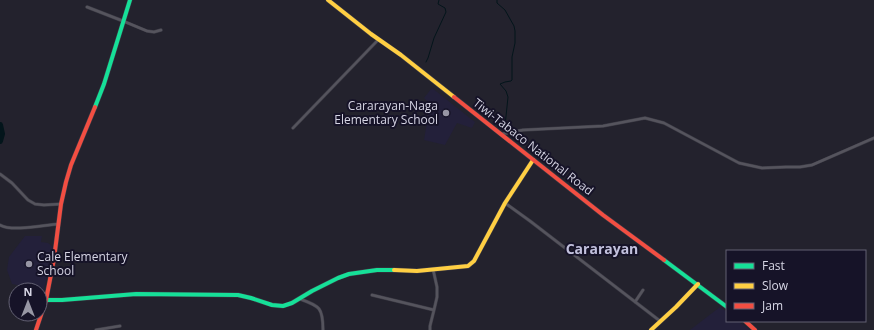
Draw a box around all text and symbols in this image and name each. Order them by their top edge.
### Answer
street label: Tiwi-Tabaco National Road [470,94,597,199]
place label: Cararayan-Naga Elementary School [334,97,438,128]
marker: Cararayan-Naga Elementary School [441,108,451,118]
district label: Cararayan [566,239,638,258]
place label: Cale Elementary School [37,248,129,279]
legend [726,250,866,322]
text: Fast [762,257,785,274]
marker: Cale Elementary School [24,259,34,269]
text: Slow [762,277,789,294]
north arrow [8,282,48,322]
text: N [24,284,32,299]
text: Jam [761,297,783,314]

